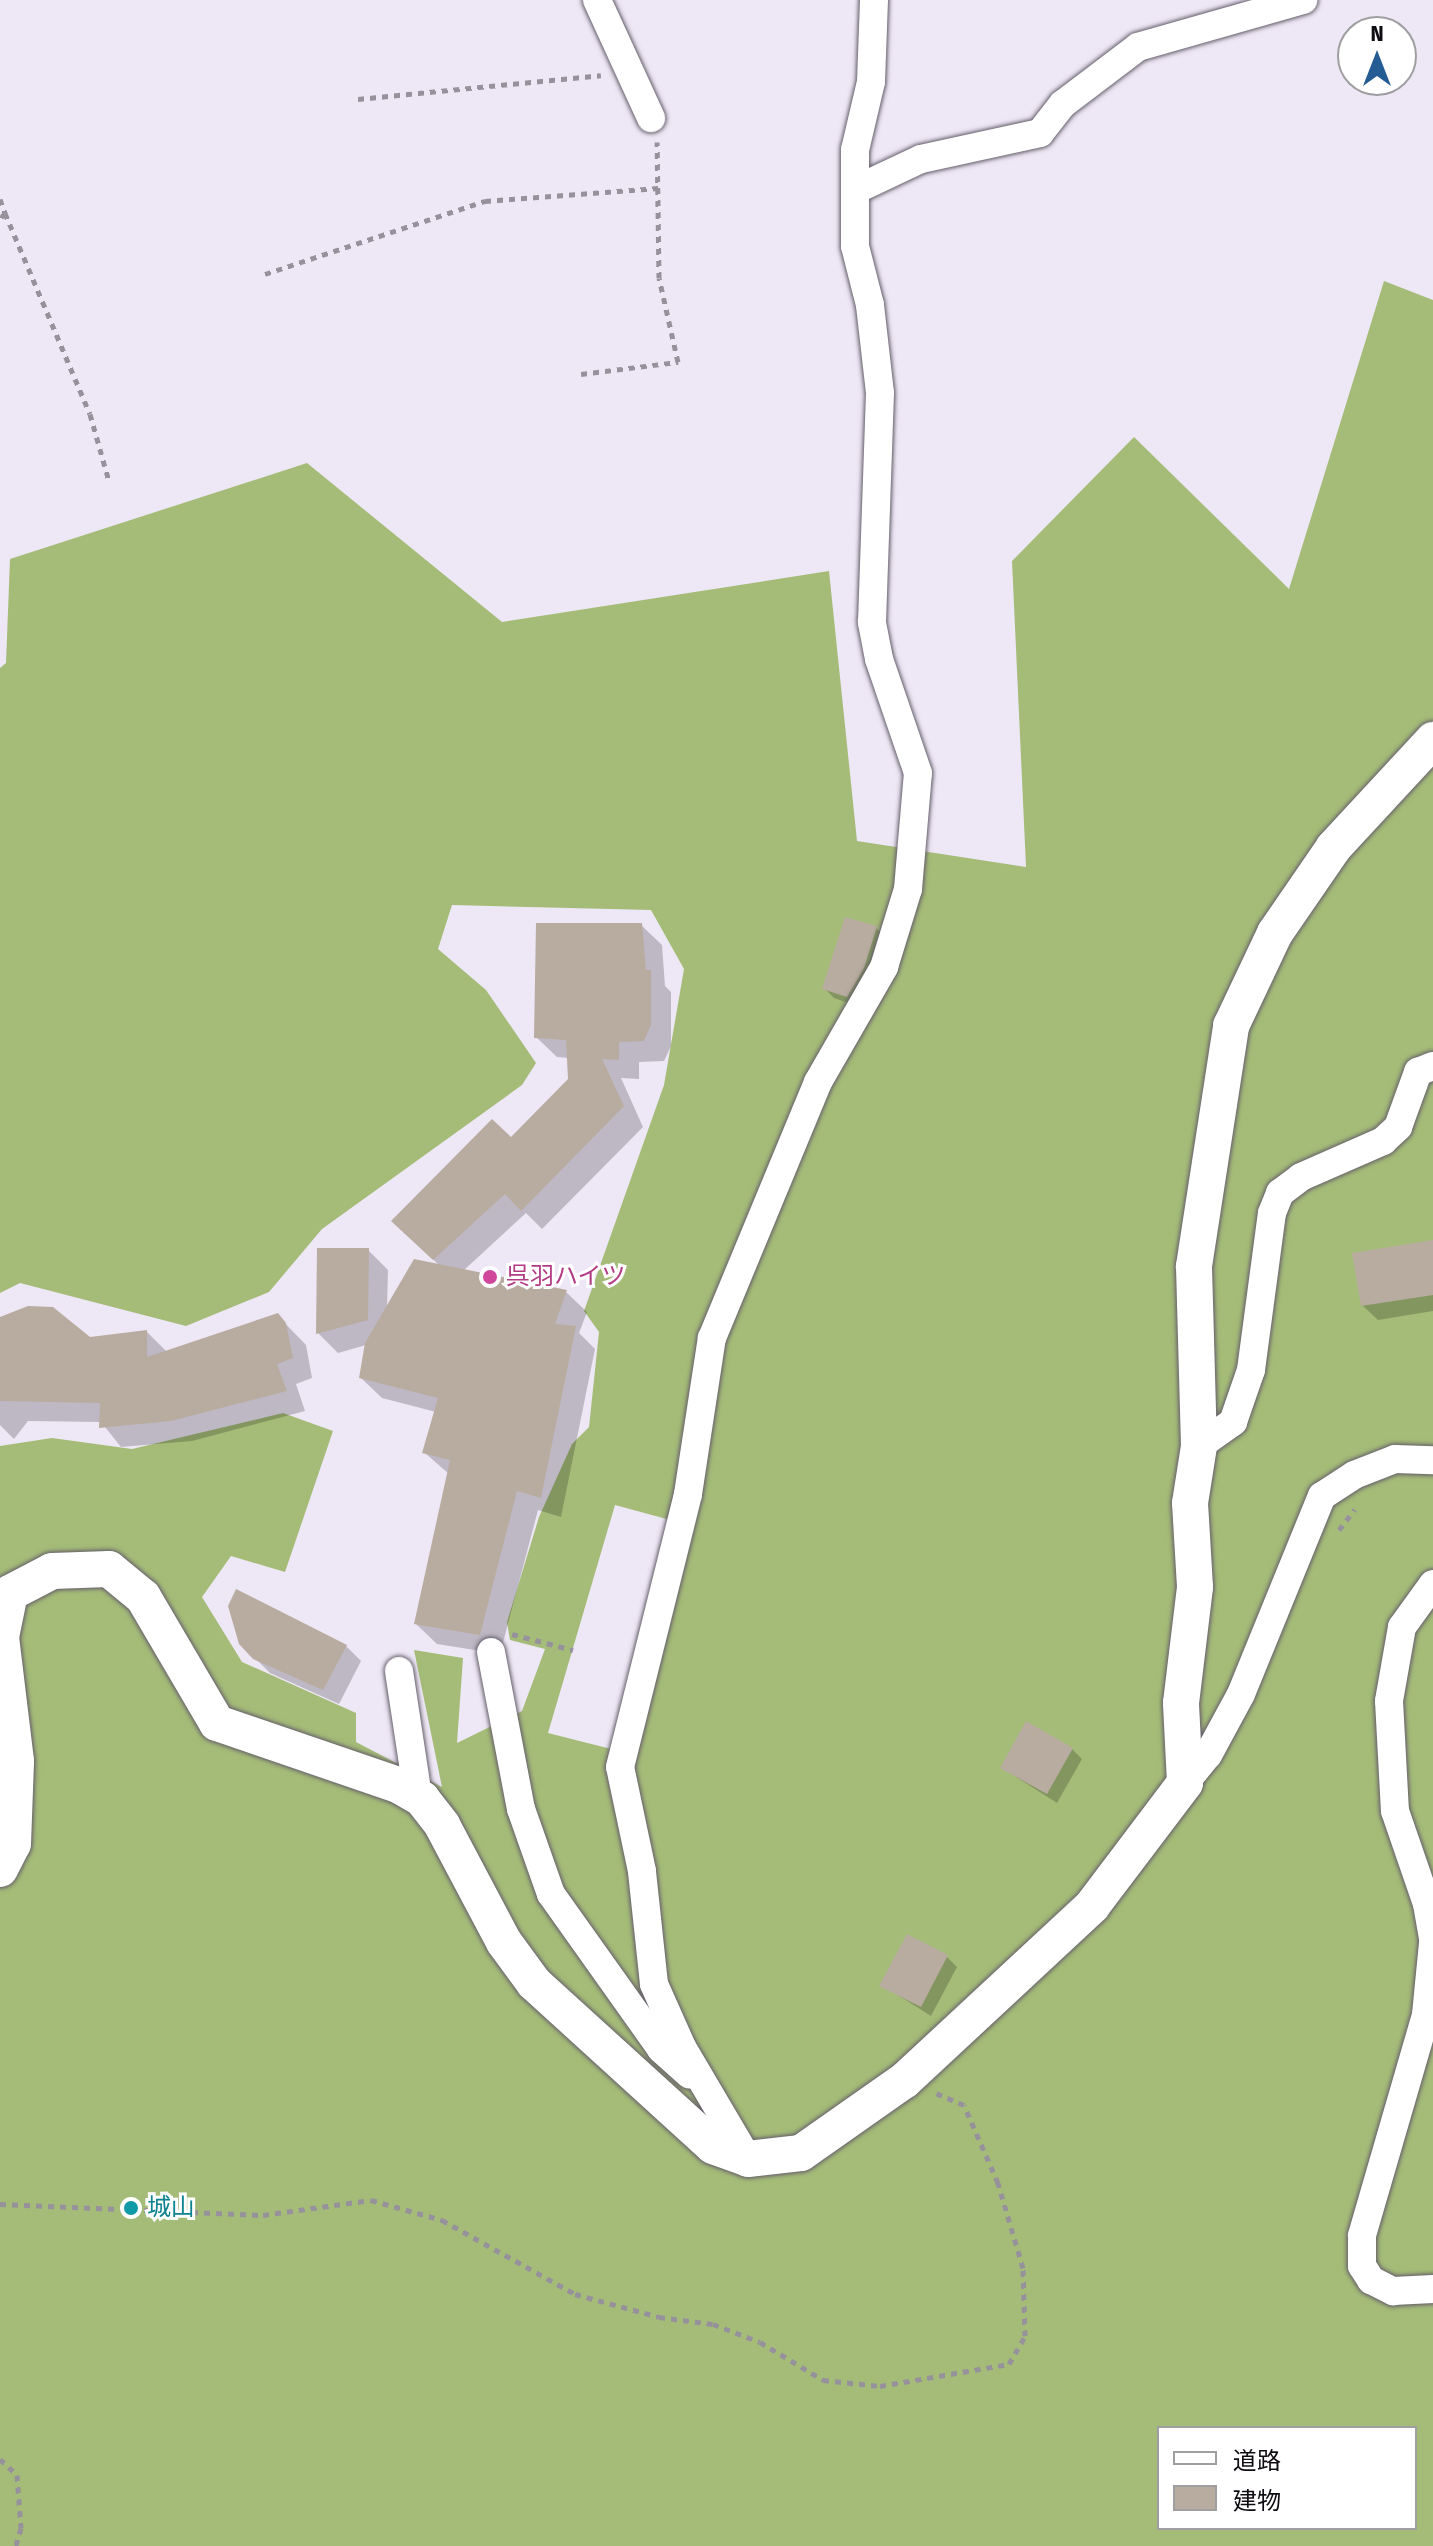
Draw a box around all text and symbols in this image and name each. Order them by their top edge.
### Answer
north arrow [1337,16,1417,96]
text: N [1370,20,1384,47]
place label: 呉羽ハイツ [506,1263,626,1291]
marker: 呉羽ハイツ [481,1268,499,1286]
place label: 城山 [147,2194,195,2222]
marker: 城山 [122,2199,140,2217]
legend [1157,2426,1417,2530]
text: 道路 [1233,2447,1281,2475]
text: 建物 [1233,2487,1281,2515]

